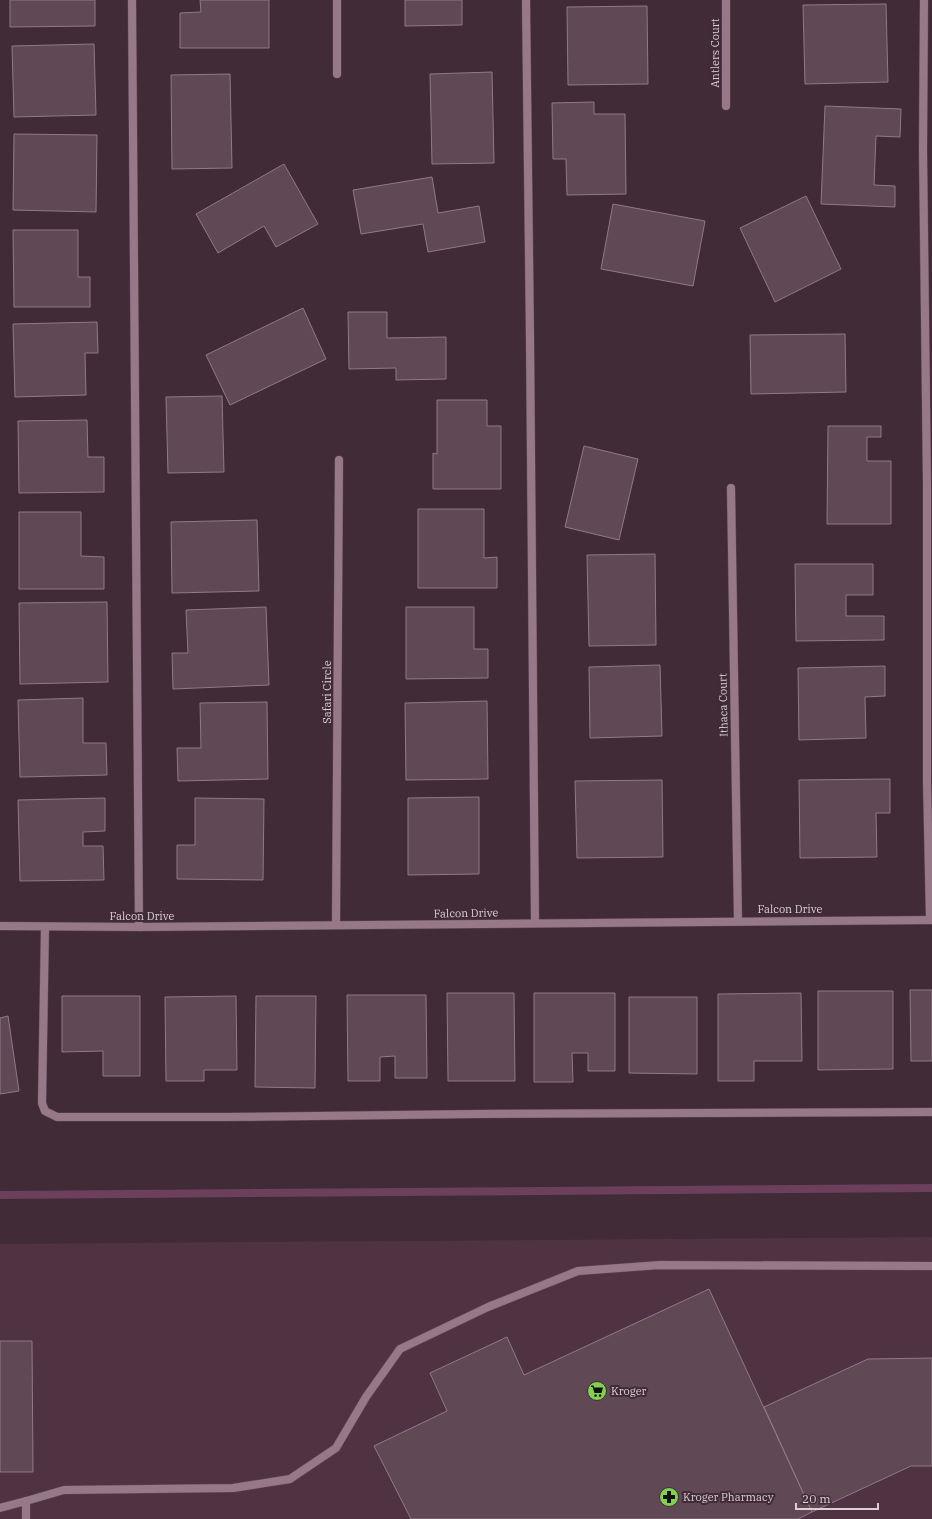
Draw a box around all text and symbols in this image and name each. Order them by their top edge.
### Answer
street label: Antlers Court [708,18,722,88]
street label: Safari Circle [320,660,334,724]
street label: Ithaca Court [715,673,731,737]
street label: Falcon Drive [758,902,823,916]
street label: Falcon Drive [433,905,499,921]
street label: Falcon Drive [110,909,175,923]
supermarket icon: Kroger [586,1380,608,1402]
place label: Kroger [611,1384,647,1398]
scale bar [796,1485,878,1511]
pharmacy icon: Kroger Pharmacy [658,1486,680,1508]
place label: Kroger Pharmacy [683,1490,774,1504]
text: 20 m [802,1491,831,1506]

